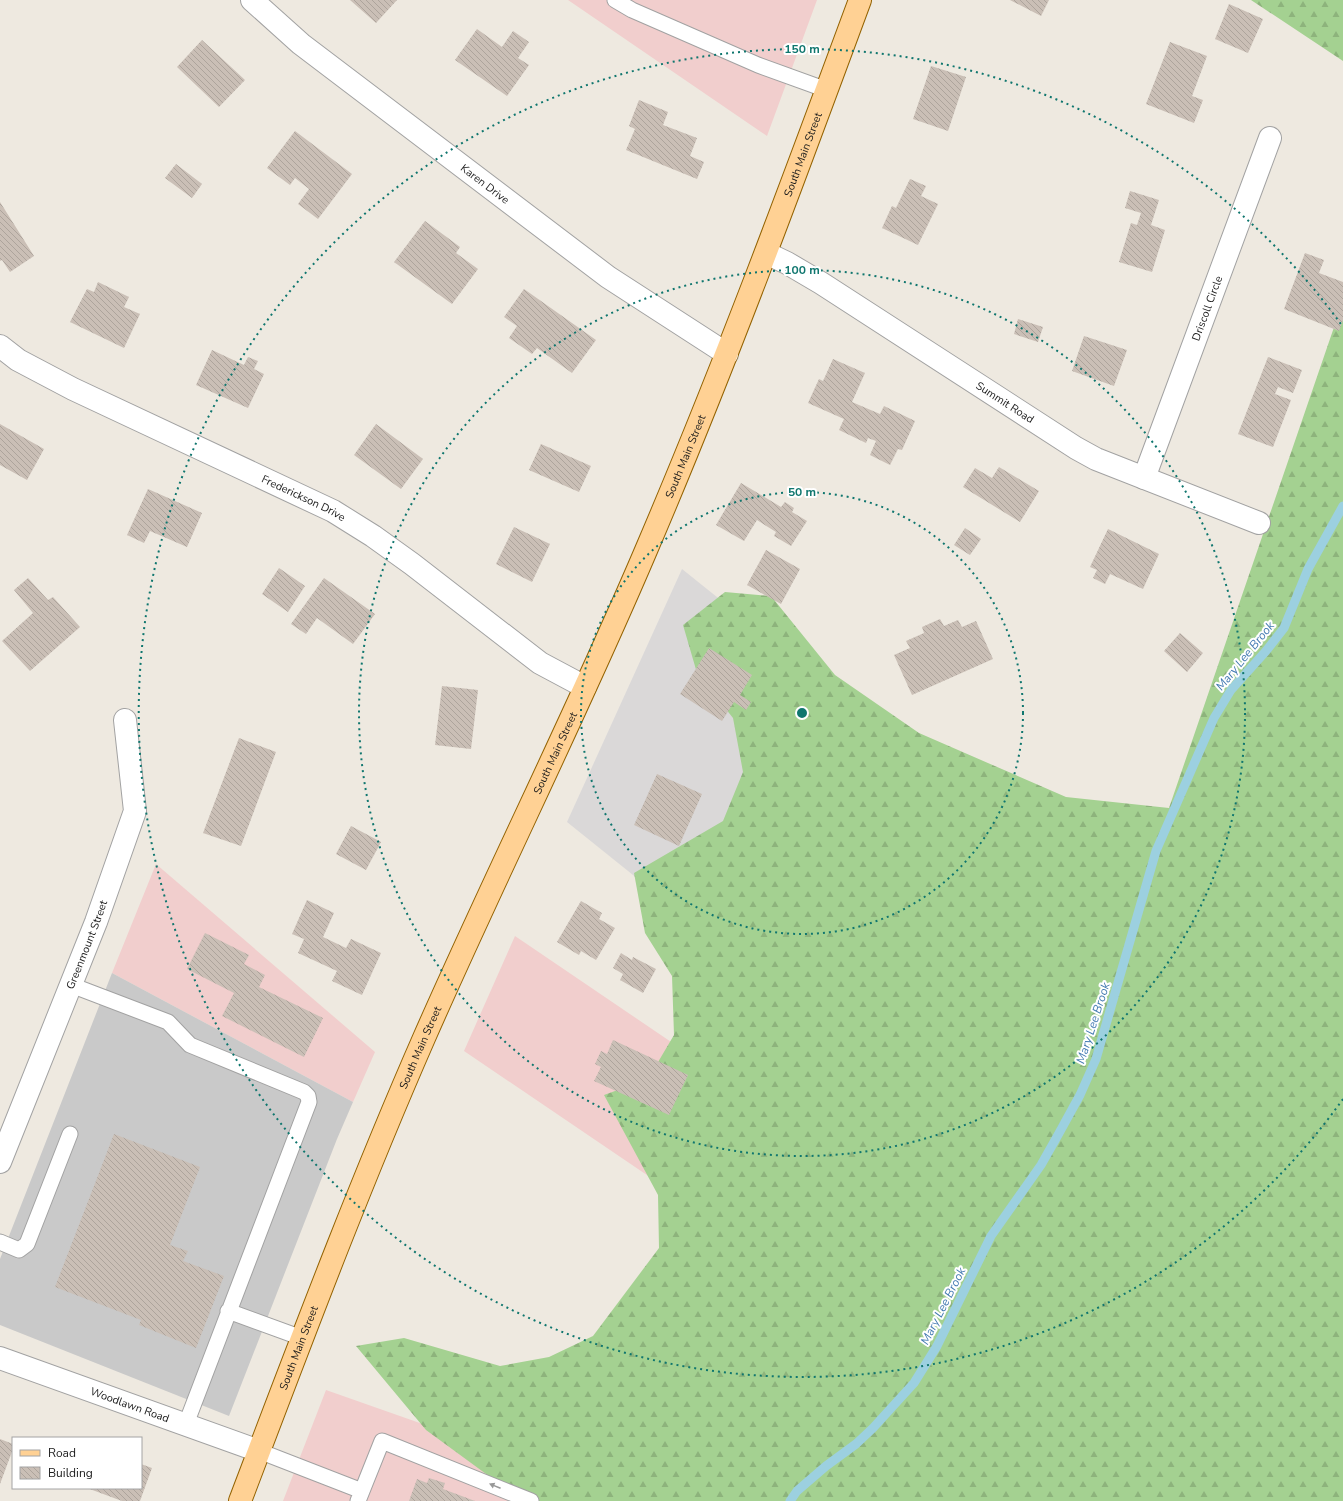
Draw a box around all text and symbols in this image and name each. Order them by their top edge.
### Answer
text: 150 m [784,41,820,57]
street label: South Main Street [781,110,826,199]
street label: Karen Drive [457,161,512,208]
text: 100 m [784,262,820,278]
street label: Driscoll Circle [1188,274,1226,343]
street label: Summit Road [973,378,1037,427]
street label: South Main Street [662,412,710,501]
street label: Frederickson Drive [259,472,348,525]
text: 50 m [788,484,816,500]
water label: Mary Lee Brook [1212,617,1278,694]
centre of rings [795,706,809,720]
street label: South Main Street [530,710,581,797]
street label: Greenmount Street [63,898,111,992]
water label: Mary Lee Brook [1072,979,1114,1066]
street label: South Main Street [396,1004,445,1091]
water label: Mary Lee Brook [917,1264,970,1347]
street label: South Main Street [276,1304,322,1392]
street label: Woodlawn Road [88,1384,171,1426]
legend [12,1437,142,1489]
text: Road [48,1445,76,1461]
text: Building [48,1465,93,1481]
one-way arrow [488,1483,500,1489]

